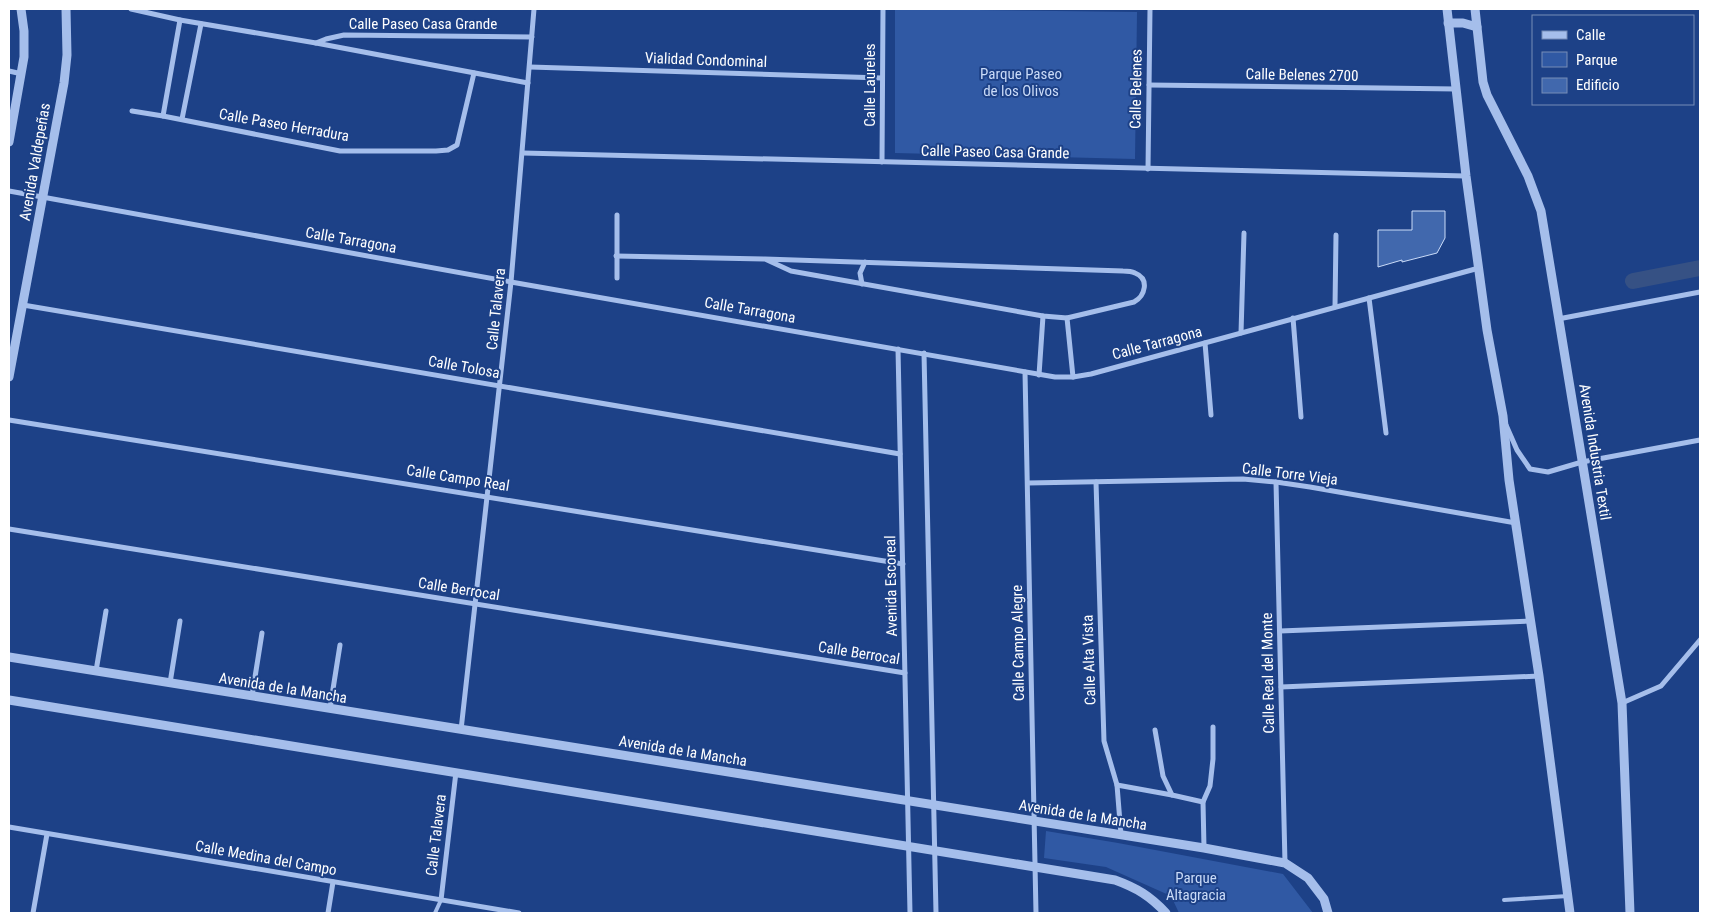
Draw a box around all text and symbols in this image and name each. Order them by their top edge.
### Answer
street label: Calle Paseo Casa Grande [349,15,497,33]
legend [1532,15,1694,105]
text: Calle [1576,26,1606,44]
street label: Calle Laureles [861,43,879,127]
street label: Vialidad Condominal [645,49,767,71]
street label: Calle Belenes [1126,49,1146,129]
text: Parque [1576,51,1618,69]
park label: Parque Paseo de los Olivos [980,65,1062,100]
street label: Calle Belenes 2700 [1245,65,1359,85]
text: Edificio [1576,76,1619,94]
street label: Avenida Valdepeñas [16,102,54,222]
street label: Calle Paseo Herradura [218,105,350,145]
street label: Calle Paseo Casa Grande [921,142,1069,162]
street label: Calle Tarragona [304,223,398,257]
street label: Calle Talavera [483,267,509,351]
street label: Calle Tarragona [703,293,797,327]
street label: Calle Tarragona [1110,322,1204,364]
street label: Calle Tolosa [427,352,501,382]
street label: Avenida Industria Textil [1575,383,1615,521]
street label: Calle Torre Vieja [1241,459,1339,489]
street label: Calle Campo Real [405,461,511,495]
street label: Avenida Escoreal [881,535,901,637]
street label: Calle Berrocal [417,574,501,604]
street label: Calle Campo Alegre [1008,585,1028,701]
street label: Calle Real del Monte [1258,612,1278,734]
street label: Calle Alta Vista [1078,614,1100,706]
street label: Calle Berrocal [817,638,901,668]
street label: Avenida de la Mancha [218,669,348,707]
street label: Avenida de la Mancha [618,732,748,770]
street label: Calle Talavera [422,793,450,877]
street label: Avenida de la Mancha [1018,796,1148,834]
street label: Calle Medina del Campo [194,837,338,879]
park label: Parque Altagracia [1166,869,1226,904]

